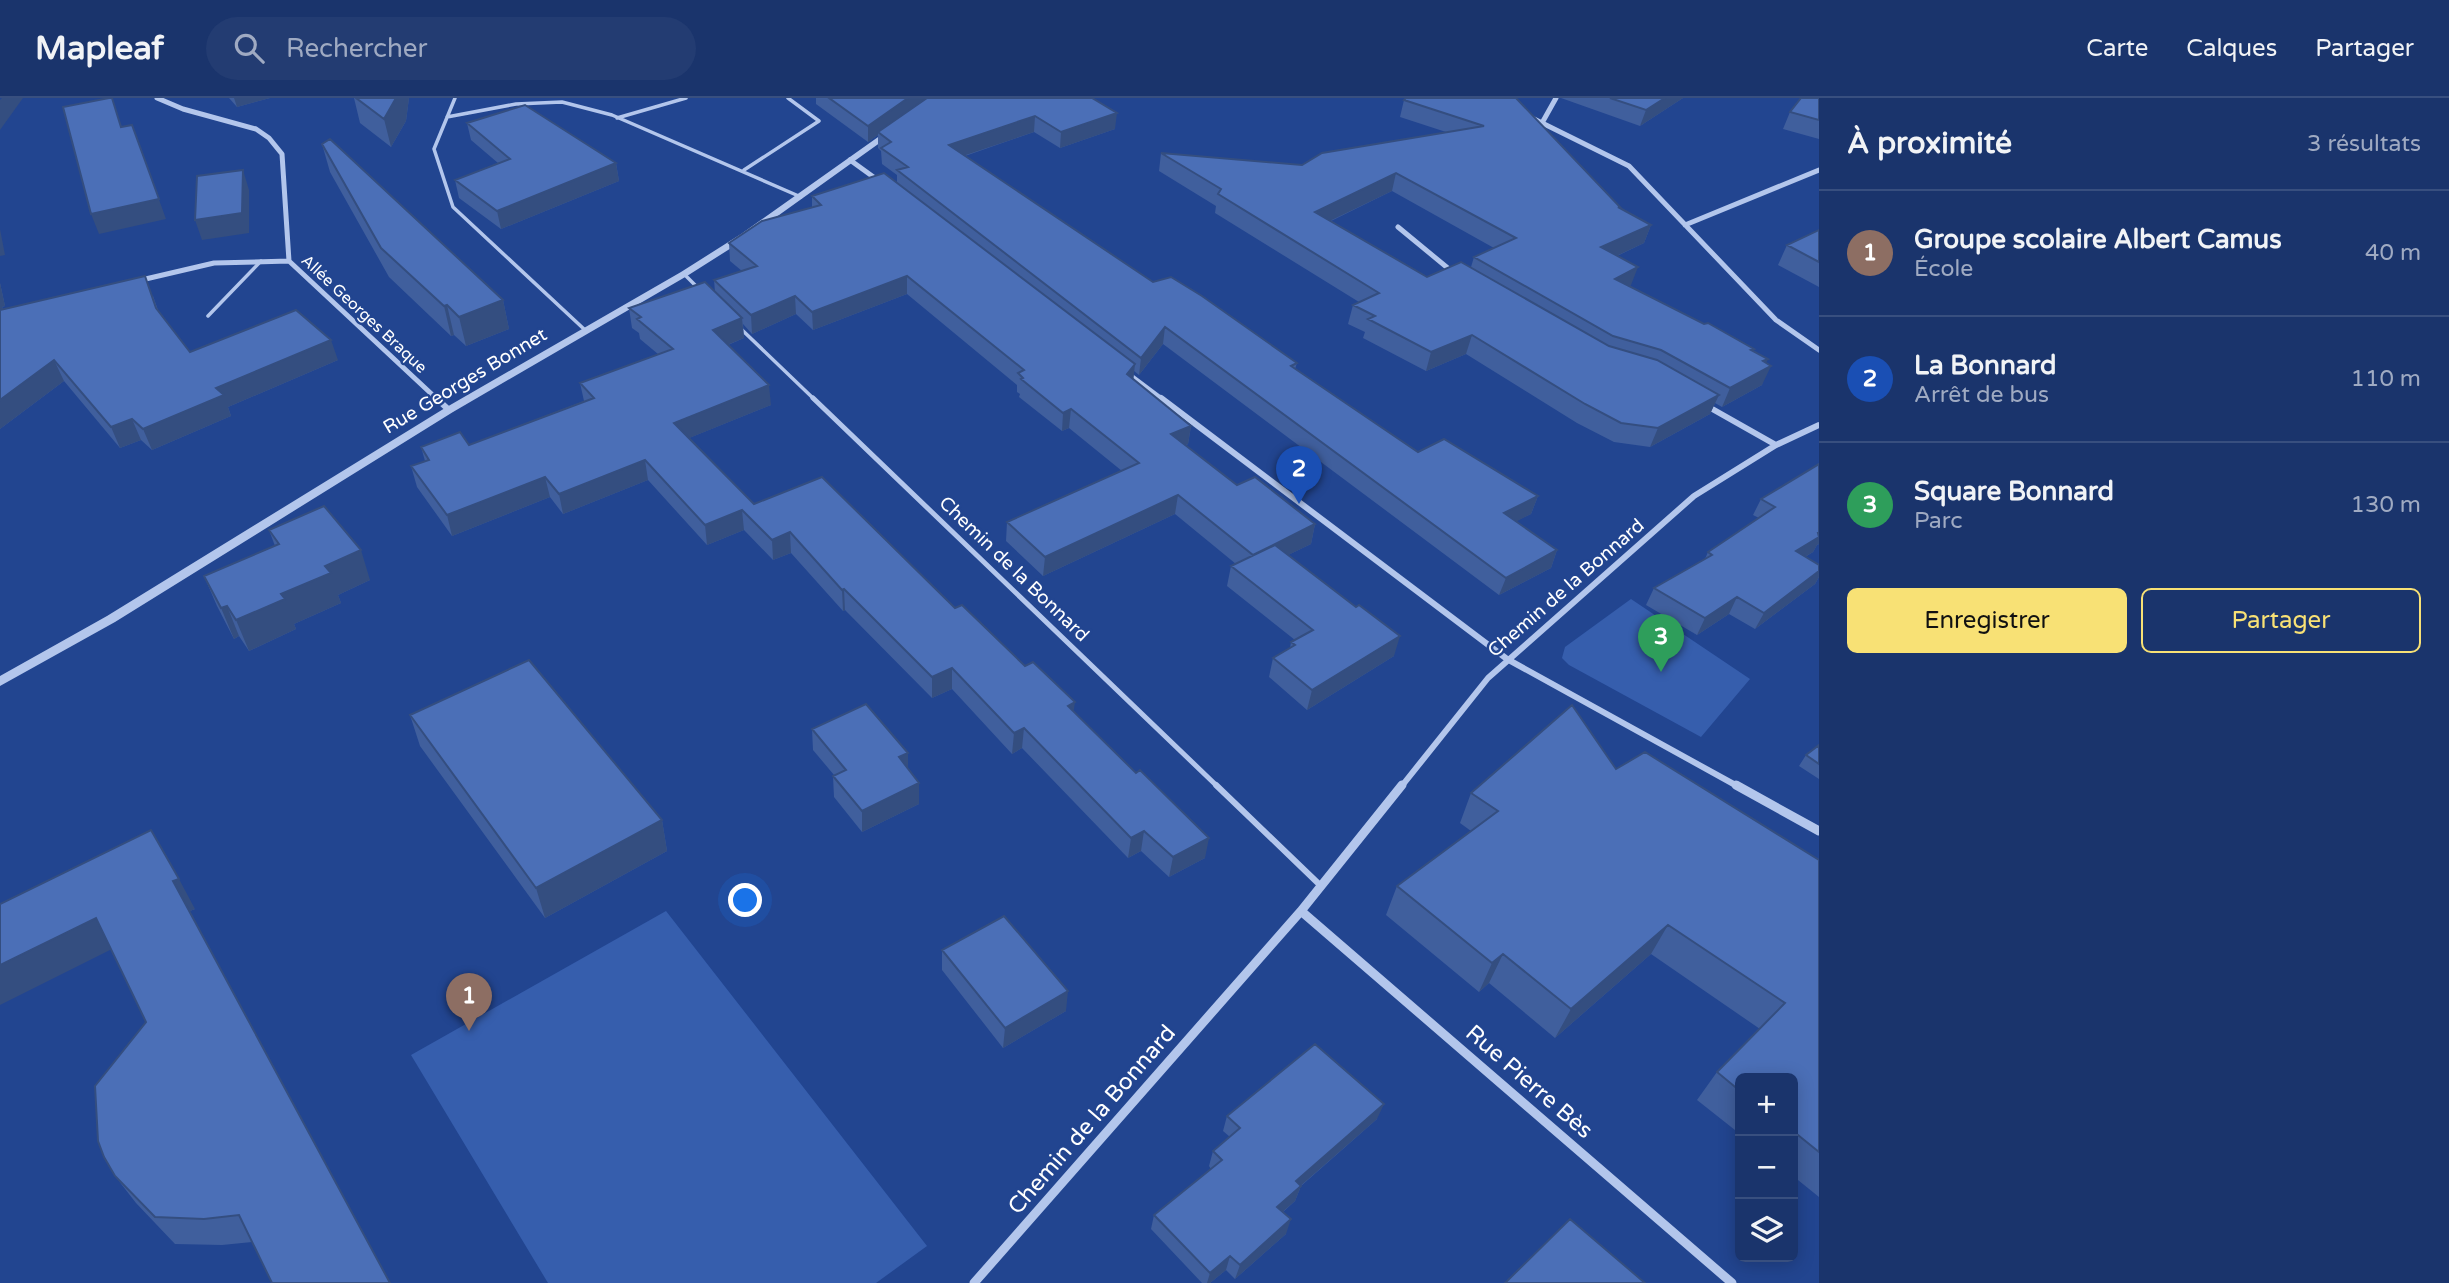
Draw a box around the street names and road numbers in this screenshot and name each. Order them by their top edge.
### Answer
street label: Allée Georges Braque [297,250,431,378]
street label: Rue Georges Bonnet [379,323,551,439]
street label: Chemin de la Bonnard [935,492,1093,646]
street label: Chemin de la Bonnard [1483,514,1649,662]
street label: Rue Pierre Bès [1460,1019,1598,1145]
street label: Chemin de la Bonnard [1002,1020,1182,1220]

